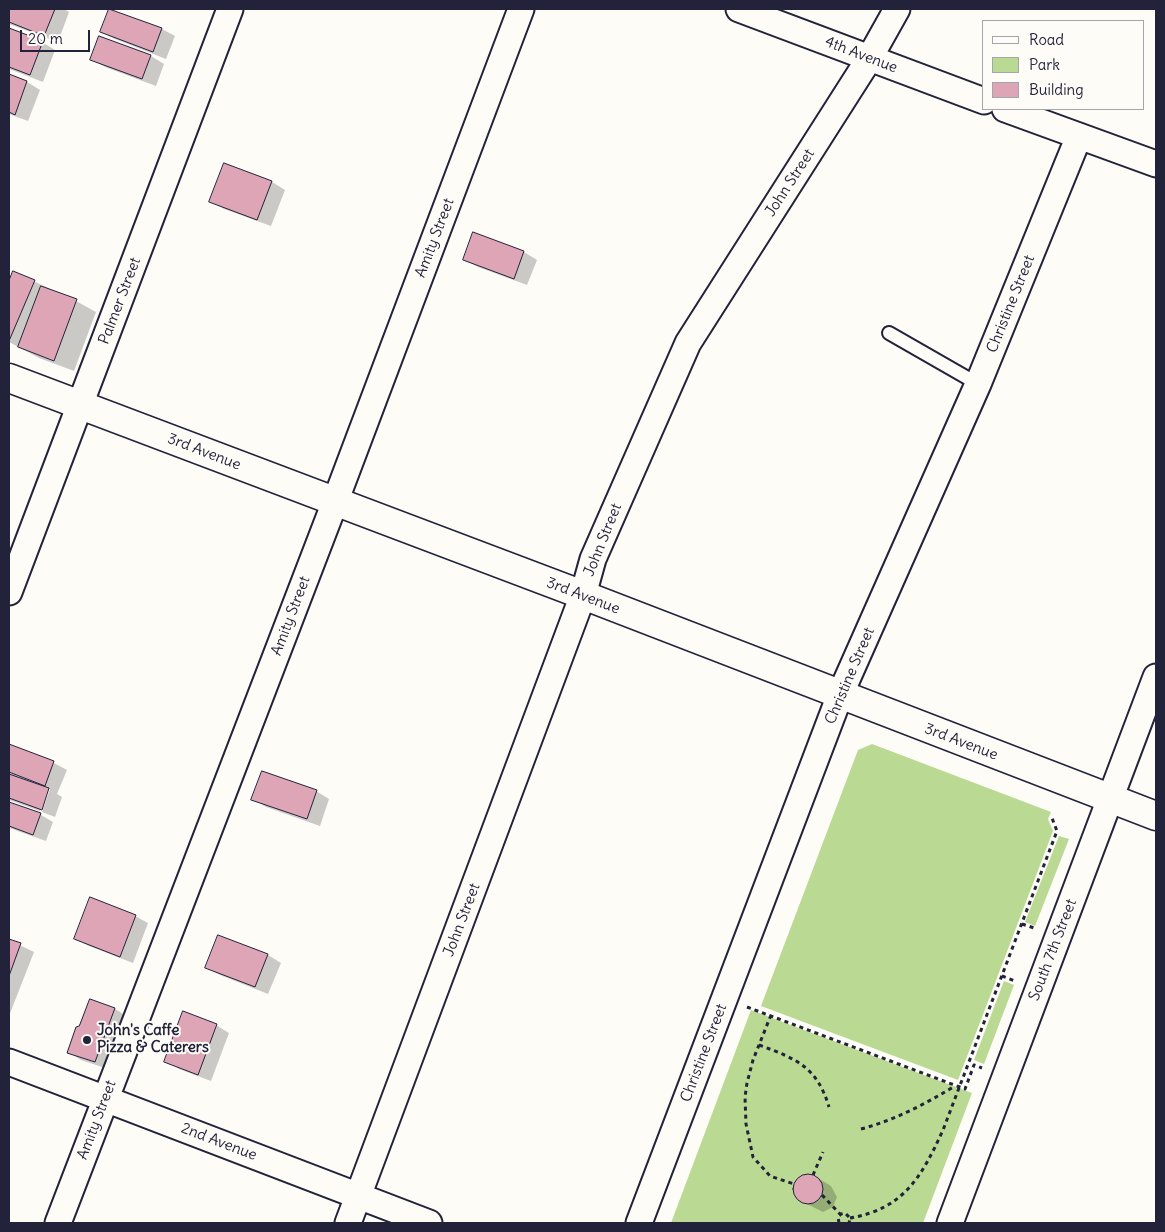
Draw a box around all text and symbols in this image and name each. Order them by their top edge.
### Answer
scale bar [22,20,92,52]
legend [982,20,1145,110]
text: 20 m [28,29,63,48]
text: Road [1029,30,1064,49]
street label: 4th Avenue [822,33,900,77]
text: Park [1029,55,1060,74]
text: Building [1029,80,1084,99]
street label: John Street [761,146,819,220]
street label: Amity Street [412,196,458,280]
street label: Christine Street [983,253,1039,355]
street label: Palmer Street [95,255,145,347]
street label: 3rd Avenue [165,430,243,474]
street label: John Street [580,501,626,579]
street label: Amity Street [268,574,314,658]
street label: 3rd Avenue [544,574,622,618]
street label: Christine Street [821,625,879,727]
street label: 3rd Avenue [922,720,1000,764]
street label: John Street [440,881,484,959]
street label: South 7th Street [1025,897,1081,1003]
street label: Christine Street [677,1001,731,1105]
place label: John's Caffe Pizza & Caterers [97,1022,209,1057]
marker: John's Caffe Pizza & Caterers [81,1034,93,1046]
street label: Amity Street [74,1078,120,1162]
street label: 2nd Avenue [179,1119,259,1165]

